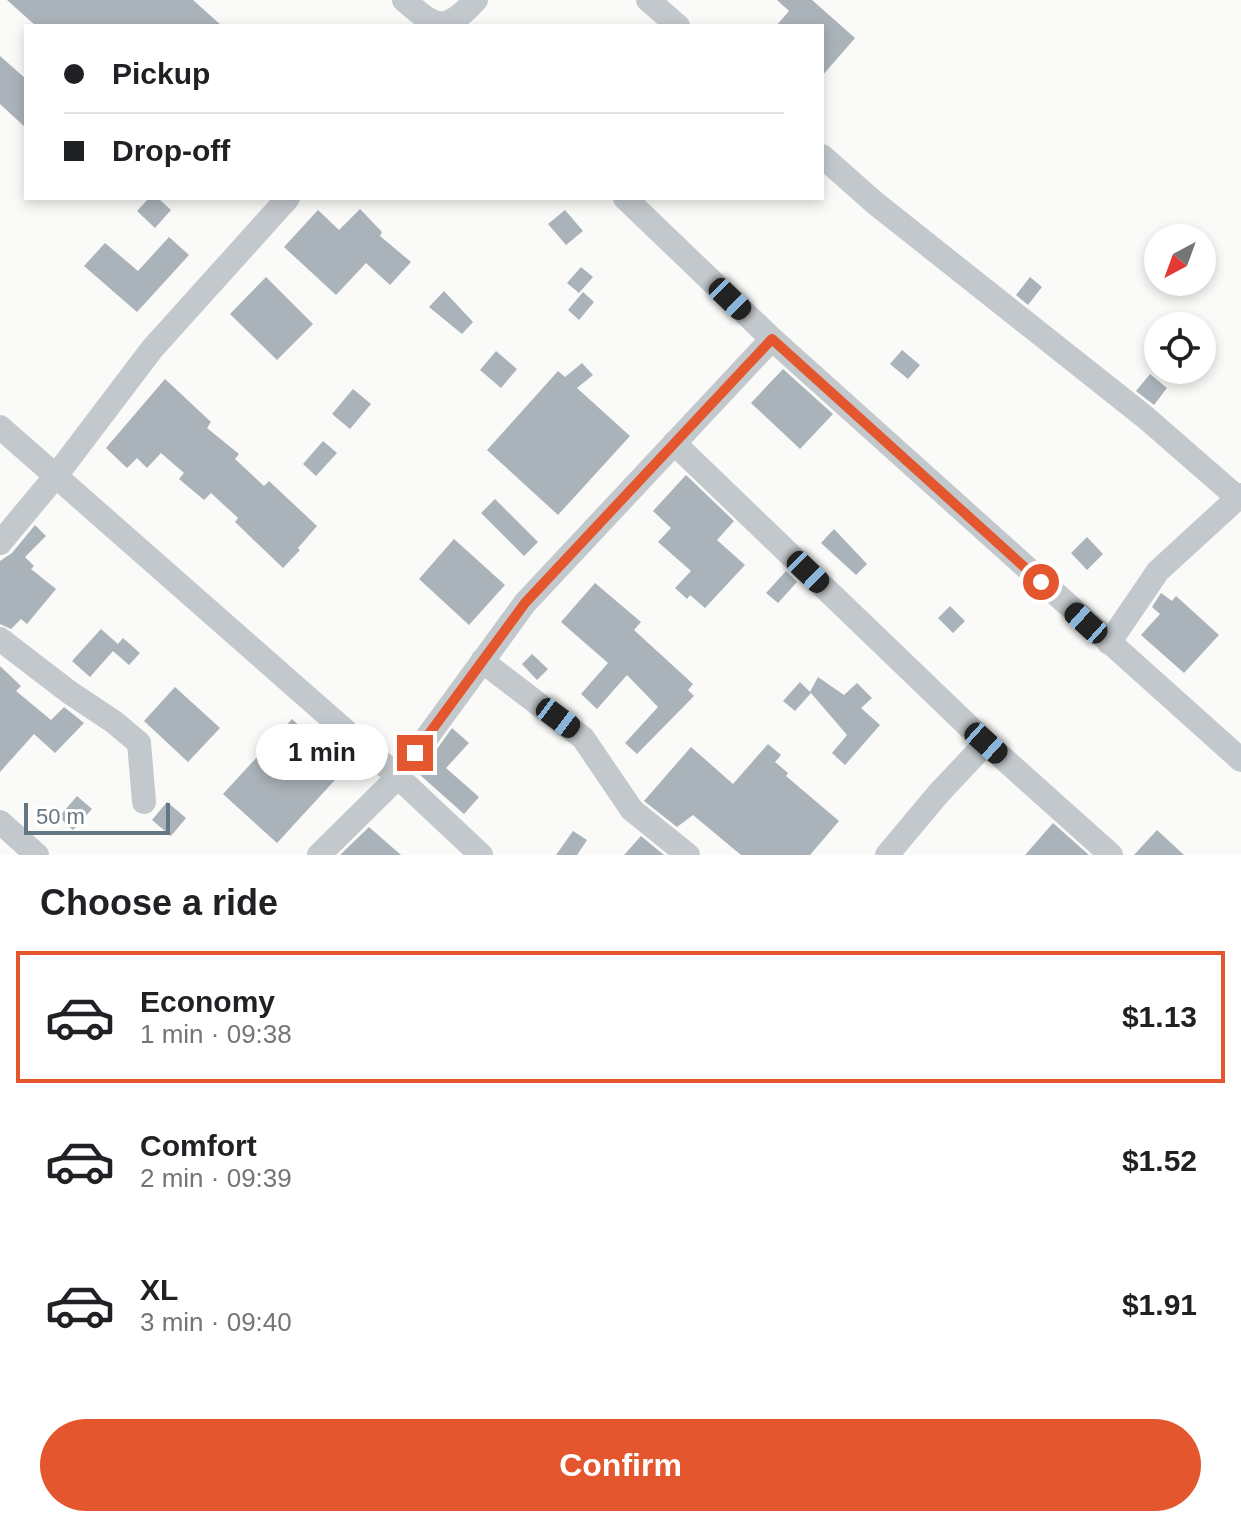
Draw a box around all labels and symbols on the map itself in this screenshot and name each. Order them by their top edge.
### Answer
north arrow [1144,224,1216,296]
car [704,274,756,324]
car [782,547,834,597]
route start [1023,564,1059,600]
car [1060,598,1112,648]
car [532,694,584,742]
car [960,718,1012,768]
callout: 1 min [255,725,387,781]
route end [397,735,433,771]
scale bar [24,799,170,835]

